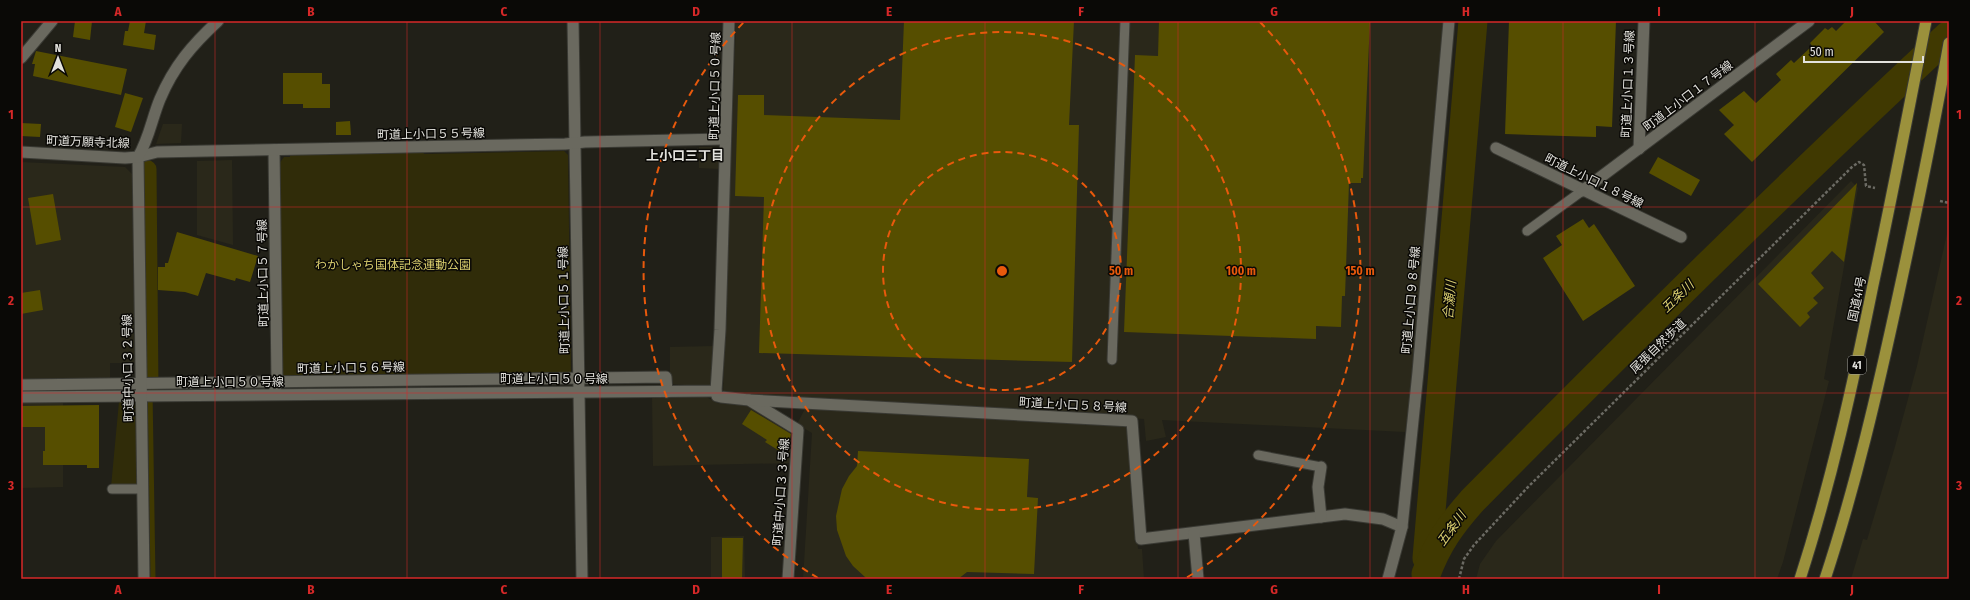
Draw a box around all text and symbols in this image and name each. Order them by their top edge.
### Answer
text: A [113,4,122,19]
text: B [307,4,315,19]
text: C [501,4,508,19]
text: D [692,4,700,19]
text: E [886,4,892,19]
text: F [1078,4,1084,19]
text: G [1270,4,1278,19]
text: H [1462,4,1470,19]
text: I [1657,4,1661,19]
text: J [1849,4,1854,19]
street label: 町道上小口１３号線 [1619,30,1637,138]
street label: 町道上小口５０号線 [707,32,723,140]
north arrow [38,38,78,78]
scale bar [1804,38,1923,64]
text: N [55,42,61,55]
text: 50 m [1810,45,1834,59]
street label: 町道上小口１７号線 [1641,58,1735,134]
text: 1 [8,107,14,122]
text: 1 [1956,107,1962,122]
street label: 町道上小口５５号線 [377,126,485,142]
street label: 町道万願寺北線 [46,134,130,150]
district label: 上小口三丁目 [646,148,724,163]
street label: 町道上小口１８号線 [1542,151,1646,211]
street label: 町道上小口５７号線 [255,219,271,327]
street label: 町道上小口５１号線 [556,246,572,354]
street label: 町道上小口９８号線 [1399,246,1423,354]
park label: わかしゃち国体記念運動公園 [315,258,471,272]
centre of rings [995,264,1009,278]
text: 50 m [1109,264,1133,278]
text: 100 m [1226,264,1256,278]
text: 150 m [1345,264,1375,278]
street label: 国道41号 [1845,275,1869,323]
water label: 五条川 [1658,276,1698,315]
water label: 合瀬川 [1440,278,1459,320]
text: 2 [7,293,14,308]
text: 2 [1955,293,1962,308]
street label: 町道中小口３２号線 [120,314,136,422]
street label: 尾張自然歩道 [1627,316,1689,376]
road number: 41 [1848,356,1866,374]
street label: 町道上小口５６号線 [297,360,405,376]
street label: 町道上小口５０号線 [500,372,608,386]
street label: 町道上小口５０号線 [176,375,284,389]
street label: 町道上小口５８号線 [1019,395,1127,415]
street label: 町道中小口３３号線 [770,438,792,546]
text: 3 [7,478,14,493]
text: 3 [1955,478,1962,493]
water label: 五条川 [1434,506,1470,548]
text: A [113,582,122,597]
text: B [307,582,315,597]
text: C [501,582,508,597]
text: D [692,582,700,597]
text: E [886,582,892,597]
text: F [1078,582,1084,597]
text: G [1270,582,1278,597]
text: H [1462,582,1470,597]
text: I [1657,582,1661,597]
text: J [1849,582,1854,597]

